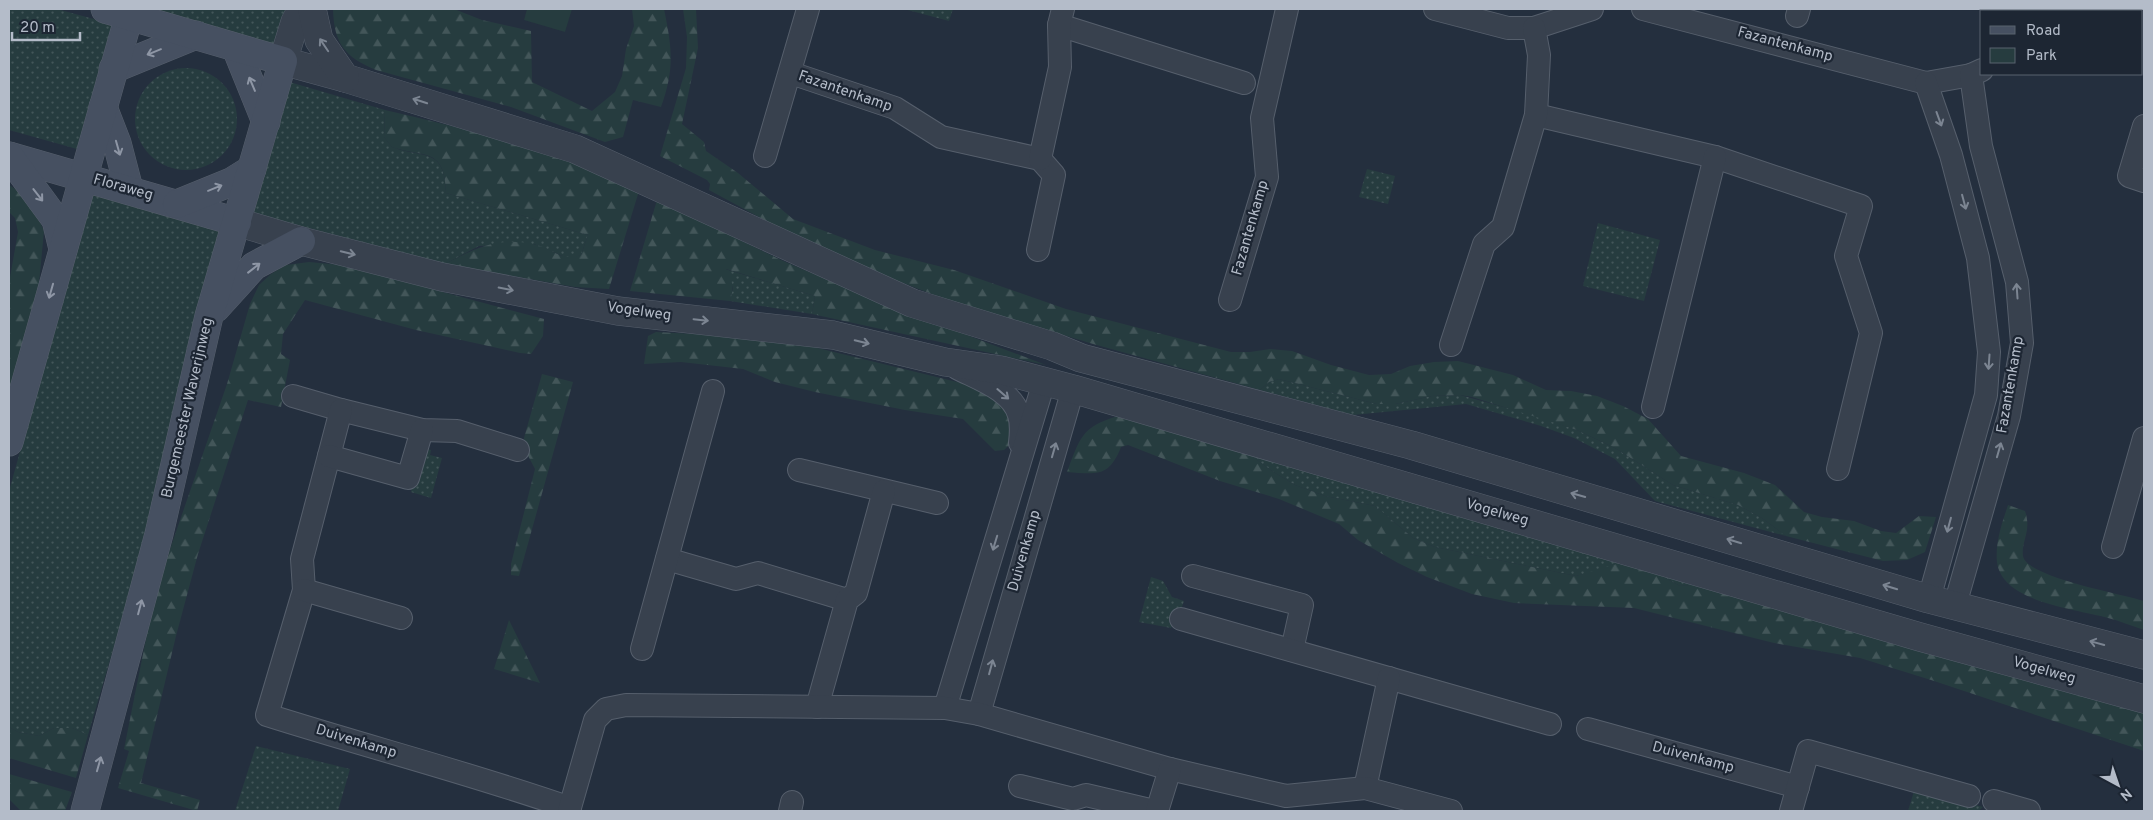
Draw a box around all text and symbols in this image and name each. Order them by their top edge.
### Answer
scale bar [12,10,80,42]
legend [1980,10,2143,75]
text: 20 m [20,19,55,38]
text: Road [2026,22,2061,41]
street label: Fazantenkamp [1735,23,1835,67]
one-way arrow [318,39,328,53]
one-way arrow [147,47,162,57]
text: Park [2026,47,2057,66]
street label: Fazantenkamp [795,67,895,117]
one-way arrow [247,77,256,92]
one-way arrow [413,96,429,106]
one-way arrow [1935,110,1944,126]
one-way arrow [113,139,123,155]
street label: Floraweg [91,170,155,206]
street label: Fazantenkamp [1228,178,1274,278]
one-way arrow [207,183,222,193]
one-way arrow [33,188,44,201]
one-way arrow [1960,193,1969,209]
one-way arrow [340,248,356,258]
one-way arrow [247,263,261,273]
one-way arrow [46,283,56,299]
one-way arrow [2013,283,2022,299]
one-way arrow [498,284,514,294]
street label: Vogelweg [606,298,672,326]
one-way arrow [693,315,709,325]
street label: Burgemeester Waverijnweg [158,316,218,500]
street label: Fazantenkamp [1993,335,2029,435]
one-way arrow [854,338,870,347]
one-way arrow [1984,354,1993,370]
one-way arrow [996,388,1009,400]
one-way arrow [1050,443,1060,459]
one-way arrow [1994,443,2004,459]
one-way arrow [1570,489,1586,499]
street label: Vogelweg [1463,495,1531,531]
street label: Duivenkamp [1004,508,1046,594]
one-way arrow [1944,517,1954,533]
one-way arrow [990,534,999,550]
one-way arrow [1726,535,1742,545]
one-way arrow [1882,582,1898,592]
one-way arrow [136,600,145,616]
one-way arrow [2090,638,2106,647]
street label: Vogelweg [2010,653,2078,689]
one-way arrow [987,659,997,675]
street label: Duivenkamp [313,721,399,763]
street label: Duivenkamp [1650,738,1736,778]
one-way arrow [94,757,104,773]
north arrow [2093,760,2143,810]
text: N [2116,784,2135,804]

